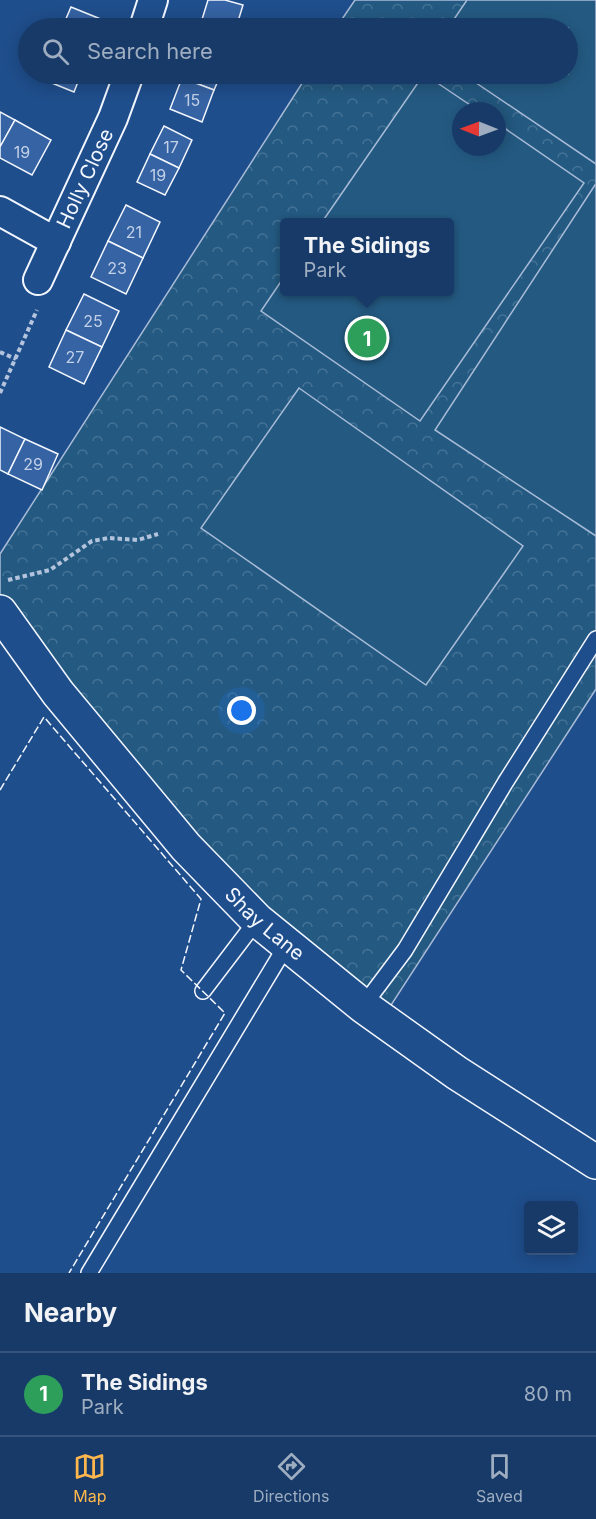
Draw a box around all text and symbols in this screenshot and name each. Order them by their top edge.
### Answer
search box [18,18,578,84]
icon: search [39,35,72,68]
text: Search here [87,38,213,64]
house number: 15 [184,90,200,110]
north arrow [452,102,506,156]
street label: Holly Close [52,125,118,232]
house number: 17 [163,137,179,157]
house number: 19 [14,142,30,162]
house number: 19 [150,165,166,185]
popup [280,218,454,296]
house number: 21 [126,222,142,242]
text: The Sidings [304,232,430,258]
house number: 23 [107,258,127,278]
text: Park [304,258,346,282]
house number: 25 [83,311,103,331]
pin: 1 [348,316,386,360]
house number: 27 [66,347,84,367]
house number: 29 [23,454,43,474]
your location [227,696,256,725]
street label: Shay Lane [220,882,309,966]
map controls [524,1201,578,1255]
button: layers [524,1201,578,1255]
text: Nearby [24,1297,117,1328]
text: The Sidings [81,1369,208,1395]
text: 1 [39,1382,48,1406]
text: 80 m [524,1382,572,1406]
text: Park [81,1395,124,1419]
tab: Map [73,1450,107,1506]
tab: Directions [253,1450,329,1506]
tab: Saved [476,1450,523,1506]

